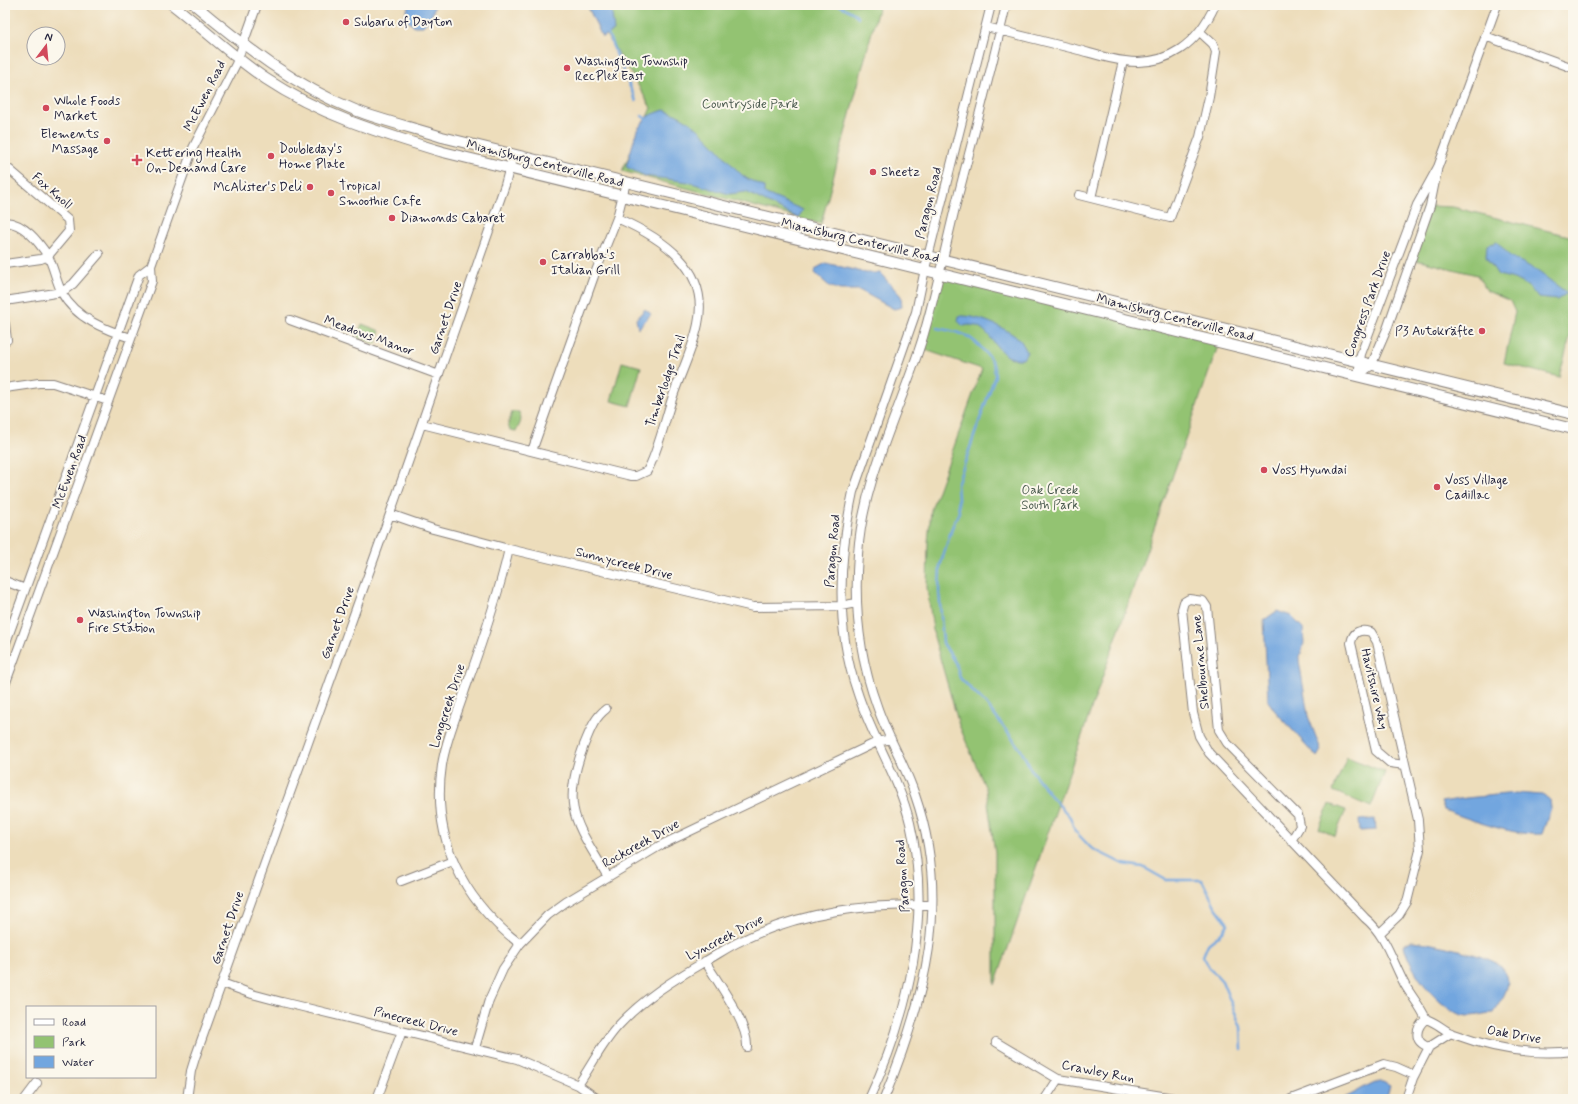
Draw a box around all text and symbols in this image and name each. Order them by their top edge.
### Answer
place label: Subaru of Dayton [354,14,453,31]
marker: Subaru of Dayton [341,17,351,27]
north arrow [26,26,66,66]
text: N [43,30,54,45]
place label: Washington Township RecPlex East [575,53,688,85]
street label: McEwen Road [180,58,230,134]
marker: Washington Township RecPlex East [562,63,572,73]
place label: Whole Foods Market [54,93,120,125]
park label: Countryside Park [702,96,799,113]
marker: Whole Foods Market [41,103,51,113]
place label: Elements Massage [40,126,99,158]
marker: Elements Massage [102,136,112,146]
street label: Miamisburg Centerville Road [464,136,626,193]
place label: Doubleday's Home Plate [279,141,345,173]
place label: Kettering Health On-Demand Care [146,145,247,177]
marker: Doubleday's Home Plate [266,151,276,161]
marker: Kettering Health On-Demand Care [131,154,143,166]
place label: Sheetz [881,164,920,181]
street label: Paragon Road [912,165,947,241]
marker: Sheetz [868,167,878,177]
street label: Fox Knoll [28,169,76,213]
place label: Tropical Smoothie Cafe [339,178,421,210]
place label: McAlister's Deli [213,179,302,196]
marker: McAlister's Deli [305,182,315,192]
marker: Tropical Smoothie Cafe [326,188,336,198]
place label: Diamonds Cabaret [400,210,505,227]
marker: Diamonds Cabaret [387,213,397,223]
street label: Miamisburg Centerville Road [779,215,941,268]
place label: Carrabba's Italian Grill [551,247,620,279]
street label: Congress Park Drive [1341,248,1396,360]
marker: Carrabba's Italian Grill [538,257,548,267]
street label: Garnet Drive [426,279,467,357]
street label: Miamisburg Centerville Road [1094,290,1256,347]
street label: Meadows Manor [322,312,417,360]
place label: P3 Autokräfte [1395,323,1474,340]
marker: P3 Autokräfte [1477,326,1487,336]
street label: Timberlodge Trail [642,332,690,430]
street label: McEwen Road [49,433,91,511]
place label: Voss Hyundai [1272,462,1347,479]
marker: Voss Hyundai [1259,465,1269,475]
place label: Voss Village Cadillac [1445,472,1508,504]
park label: Oak Creek South Park [1021,482,1079,514]
marker: Voss Village Cadillac [1432,482,1442,492]
street label: Paragon Road [821,514,846,588]
street label: Sunnycreek Drive [574,544,674,584]
street label: Garnet Drive [317,584,359,662]
place label: Washington Township Fire Station [88,605,201,637]
street label: Shelbourne Lane [1188,614,1214,710]
marker: Washington Township Fire Station [75,615,85,625]
street label: Havitshire Way [1356,647,1392,731]
street label: Longcreek Drive [426,661,471,751]
street label: Rockcreek Drive [599,816,683,872]
street label: Paragon Road [892,839,915,913]
street label: Garnet Drive [208,889,249,967]
street label: Lyncreek Drive [683,911,767,965]
street label: Pinecreek Drive [372,1003,460,1041]
legend [26,1006,156,1078]
text: Road [62,1015,86,1031]
street label: Oak Drive [1486,1022,1542,1048]
text: Park [62,1035,86,1051]
text: Water [62,1055,94,1071]
street label: Crawley Run [1060,1057,1136,1087]

